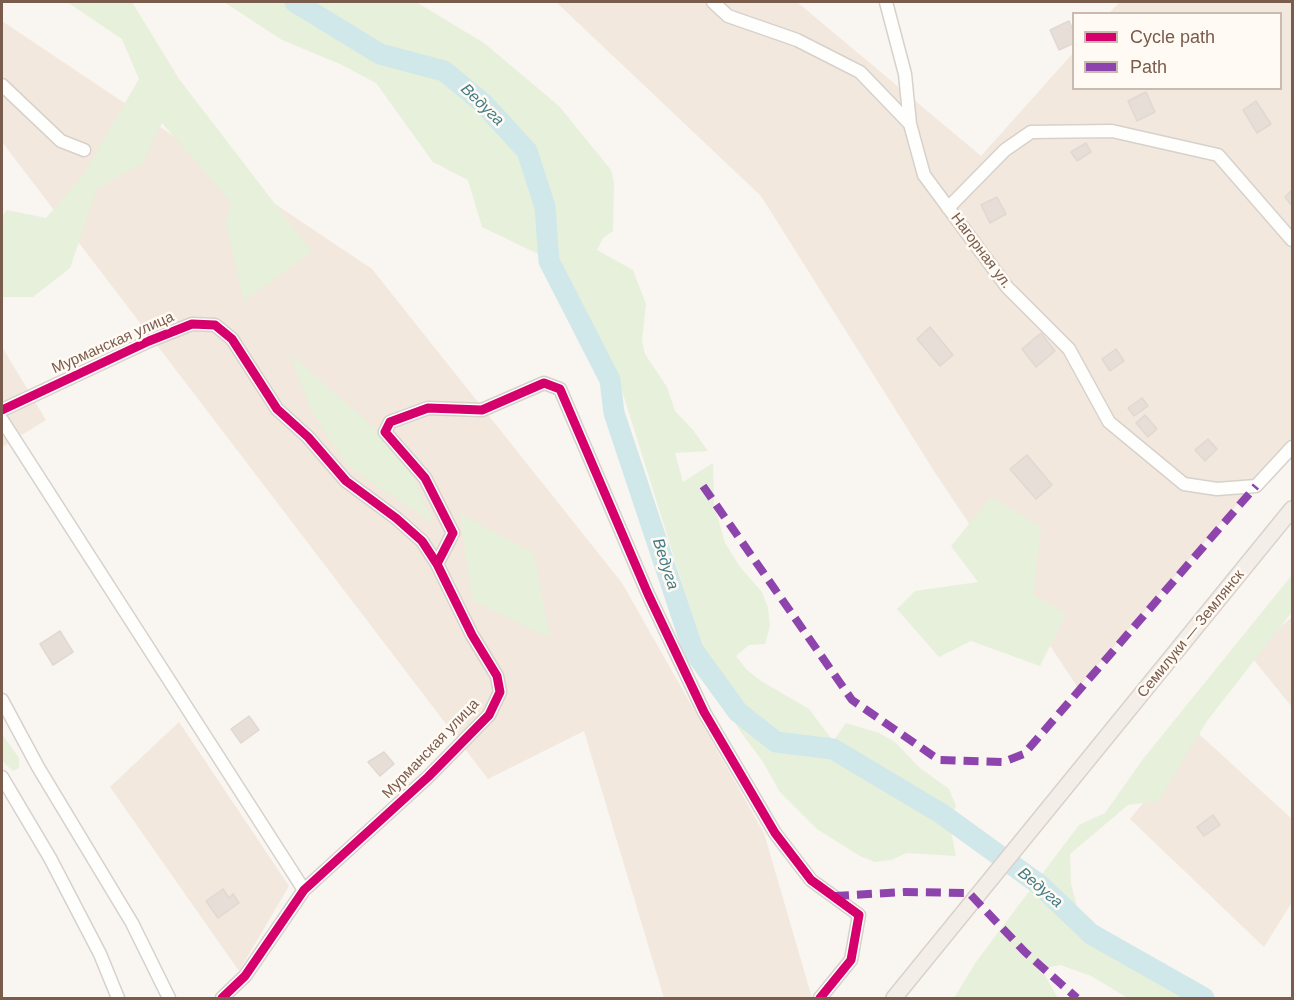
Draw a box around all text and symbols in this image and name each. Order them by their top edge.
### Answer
legend [1072,12,1282,90]
text: Cycle path [1130,27,1215,47]
text: Path [1130,57,1167,77]
water label: Ведуга [456,80,508,130]
street label: Нагорная ул. [947,210,1015,292]
street label: Мурманская улица [49,308,177,378]
water label: Ведуга [648,536,682,592]
street label: Семилуки — Землянск [1134,566,1248,702]
street label: Мурманская улица [379,695,483,803]
water label: Ведуга [1014,864,1066,912]

